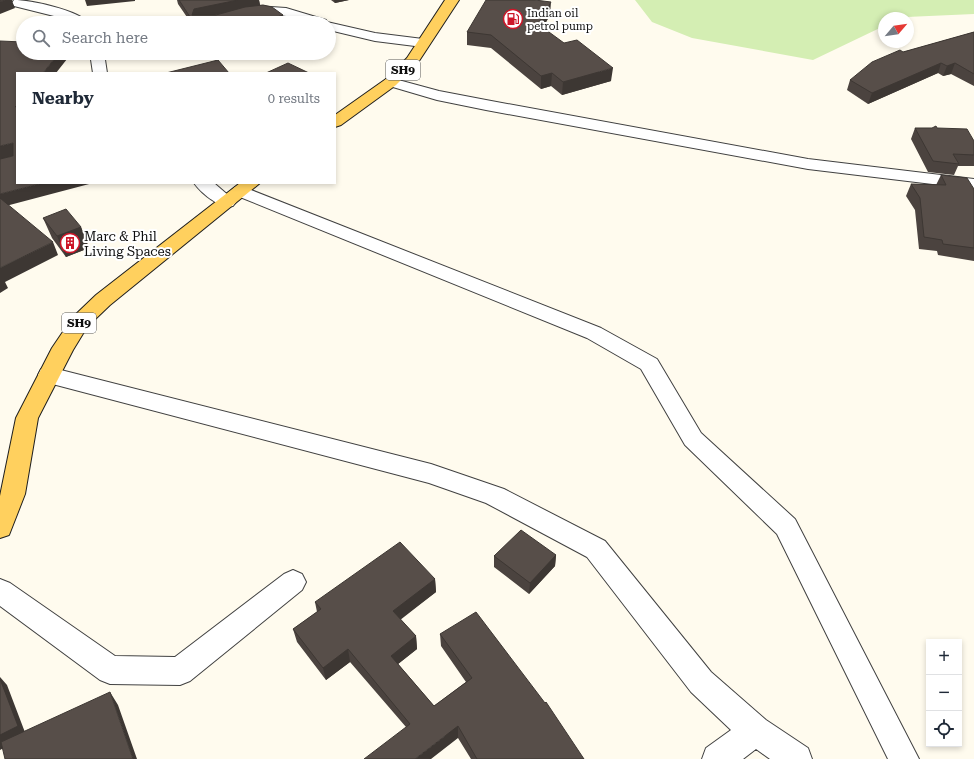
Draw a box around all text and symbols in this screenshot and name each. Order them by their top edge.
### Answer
place label: Indian oil petrol pump [527,7,593,33]
fuel station icon: Indian oil petrol pump [502,8,524,30]
north arrow [878,12,914,48]
search box [16,16,336,60]
icon: search [30,27,52,49]
text: Search here [62,29,148,47]
road number: SH9 [386,60,420,80]
text: Nearby [32,88,94,108]
text: 0 results [268,91,320,106]
place label: Marc & Phil Living Spaces [84,229,171,259]
building icon: Marc & Phil Living Spaces [59,232,81,254]
road number: SH9 [62,313,96,333]
map controls [926,639,962,747]
button: + [926,639,962,675]
button: − [926,675,962,711]
button: locate [926,711,962,747]

